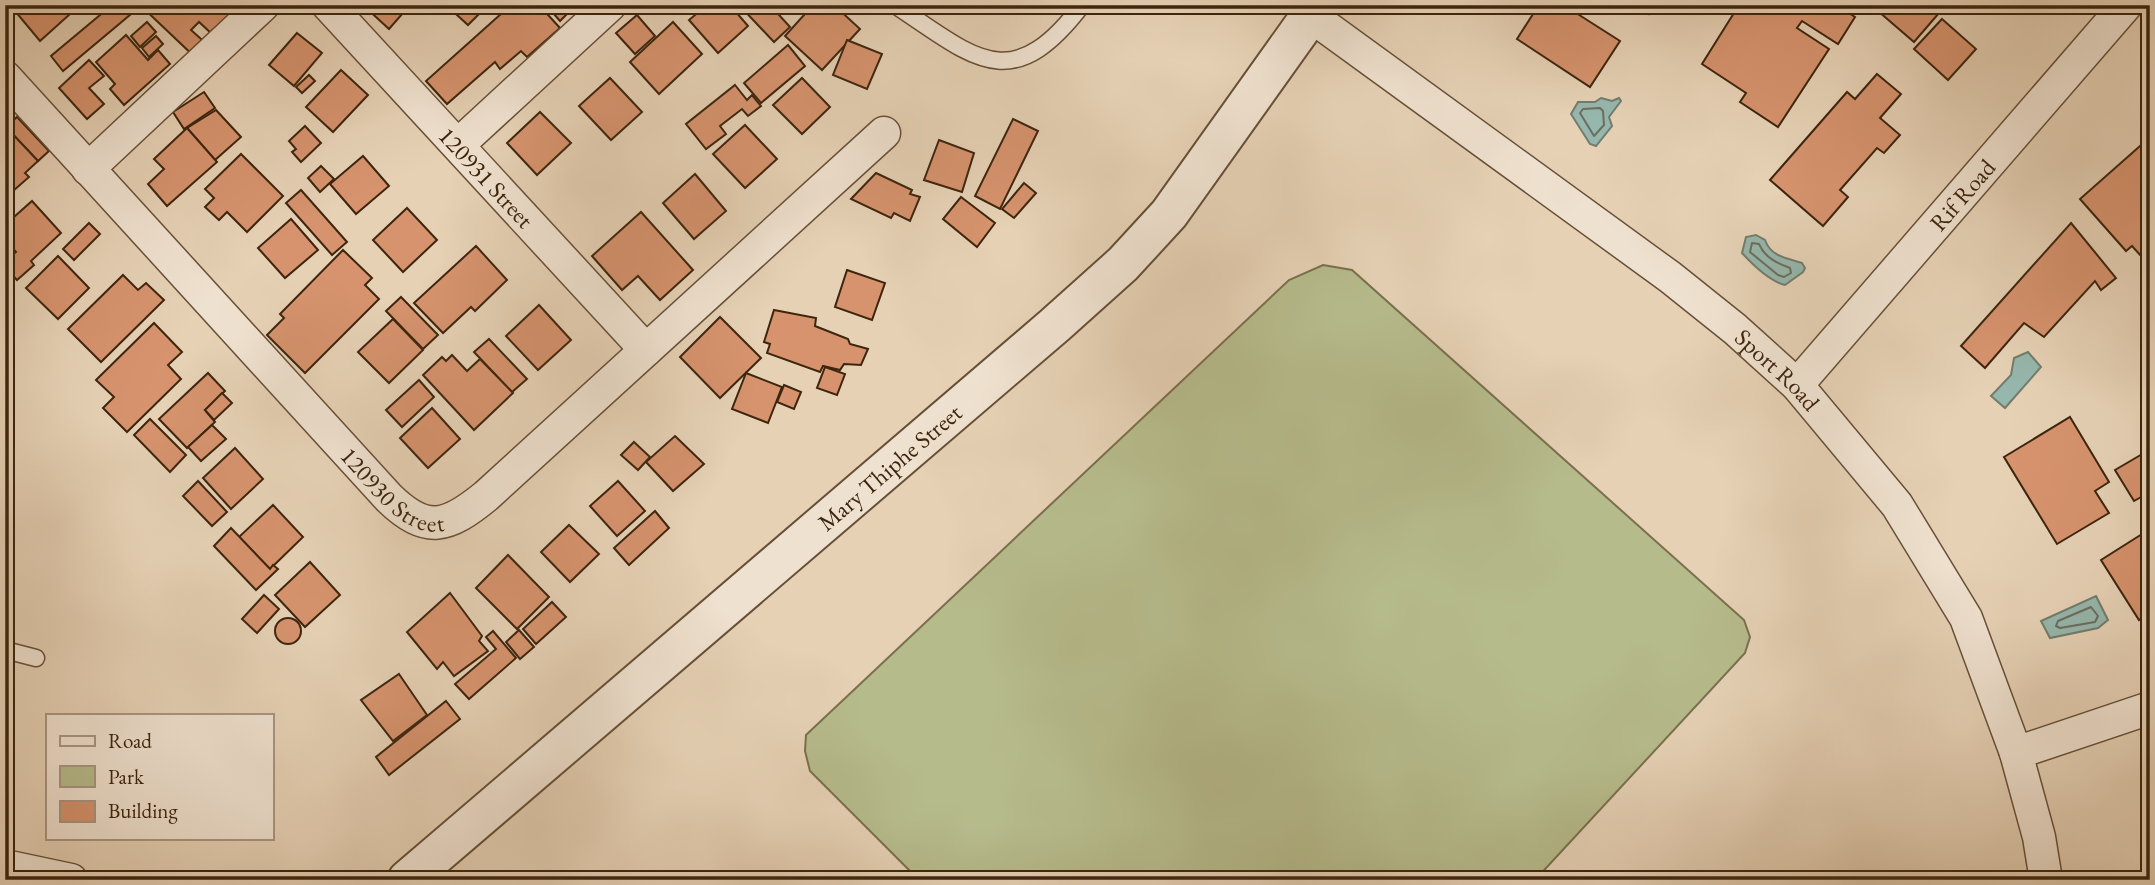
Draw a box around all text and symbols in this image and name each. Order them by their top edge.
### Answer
street label: 120931 Street [432,120,541,235]
street label: Rif Road [1922,151,2002,237]
street label: Sport Road [1729,321,1828,417]
street label: Mary Thiphe Street [811,396,968,537]
street label: 120930 Street [334,440,447,538]
legend [46,714,273,840]
text: Road [108,727,152,754]
text: Park [108,763,145,790]
text: Building [108,797,178,824]

